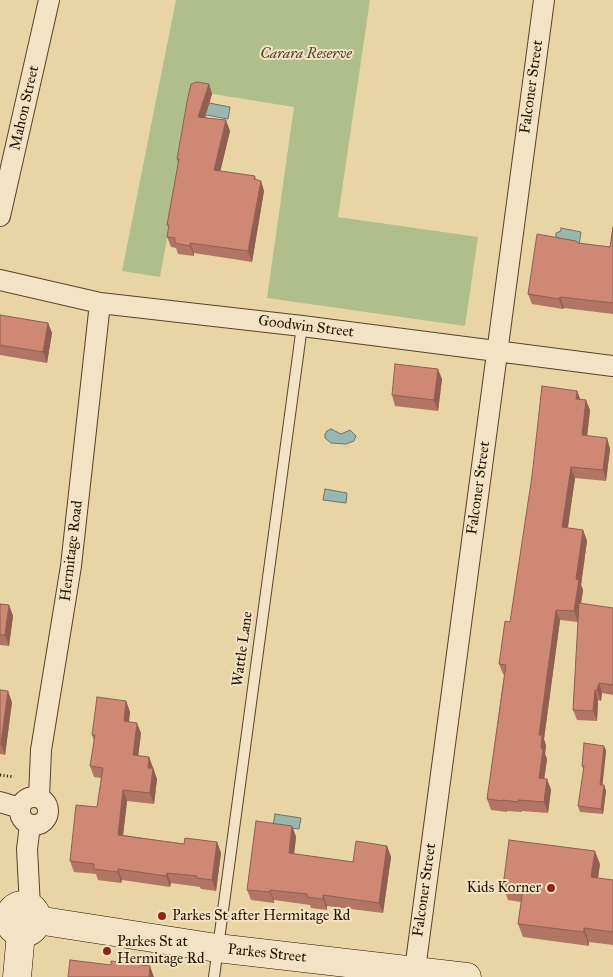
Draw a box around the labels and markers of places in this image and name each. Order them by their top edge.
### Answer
place label: Kids Korner [466,879,541,897]
marker: Kids Korner [545,882,557,894]
place label: Parkes St after Hermitage Rd [172,907,350,925]
marker: Parkes St after Hermitage Rd [156,910,168,922]
place label: Parkes St at Hermitage Rd [117,933,204,968]
marker: Parkes St at Hermitage Rd [101,945,113,957]

